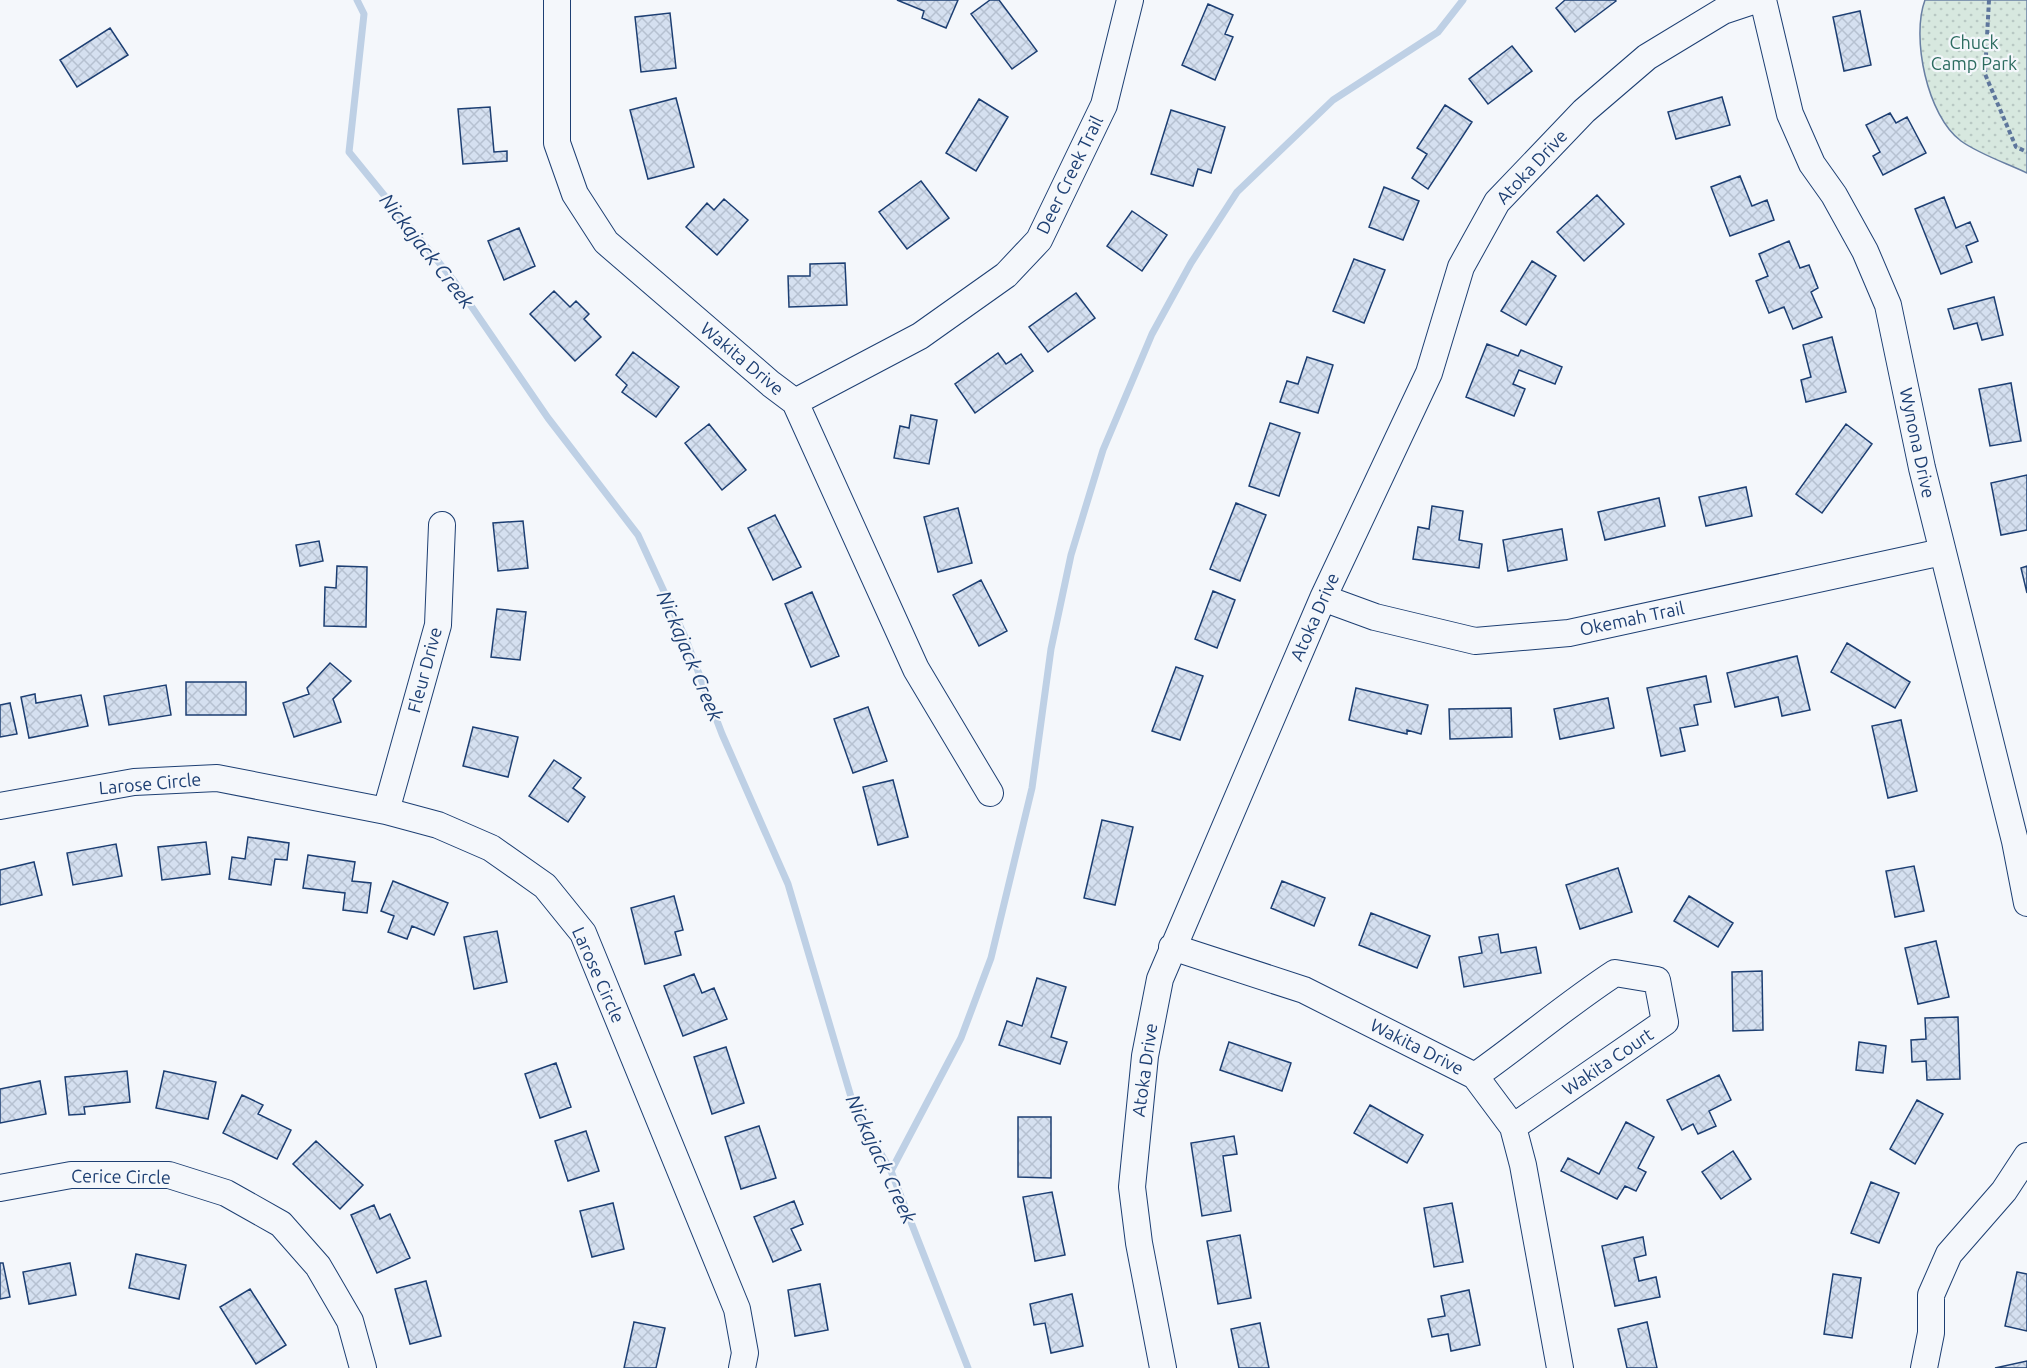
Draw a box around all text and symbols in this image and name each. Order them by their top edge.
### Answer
park label: Chuck Camp Park [1931,32,2017,73]
street label: Deer Creek Trail [1032,112,1106,237]
street label: Atoka Drive [1492,125,1571,208]
water label: Nickajack Creek [375,189,480,313]
street label: Wakita Drive [697,318,788,399]
street label: Wynona Drive [1897,386,1939,500]
street label: Atoka Drive [1286,569,1342,664]
water label: Nickajack Creek [653,587,729,725]
street label: Okemah Trail [1578,597,1686,639]
street label: Fleur Drive [403,625,445,715]
street label: Larose Circle [98,769,202,797]
street label: Larose Circle [569,924,629,1026]
street label: Wakita Drive [1367,1014,1467,1078]
street label: Atoka Drive [1128,1022,1160,1118]
street label: Wakita Court [1558,1023,1657,1099]
water label: Nickajack Creek [842,1091,922,1228]
street label: Cerice Circle [71,1165,171,1187]

